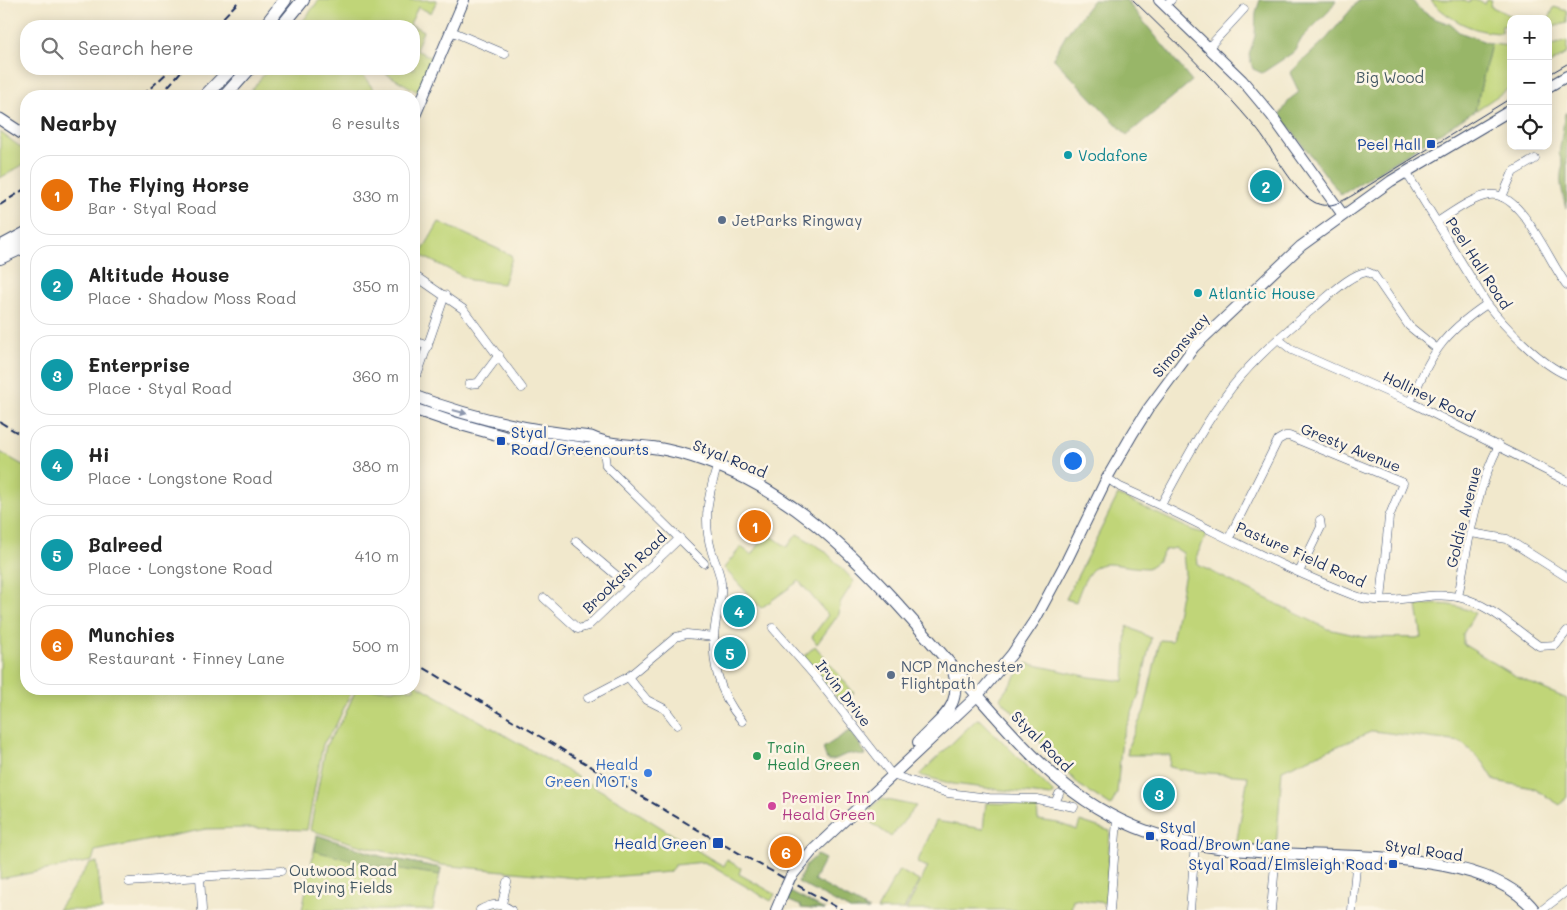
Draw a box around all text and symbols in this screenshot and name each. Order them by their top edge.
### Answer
map controls [1507,15,1552,150]
button: + [1507,15,1552,60]
search box [20,20,420,75]
icon: search [38,34,66,62]
text: Search here [78,35,194,60]
button: − [1507,60,1552,105]
park label: Big Wood [1356,67,1424,87]
button: locate [1507,105,1552,150]
text: Nearby [40,109,117,136]
text: 6 results [332,112,400,133]
place label: Peel Hall [1357,134,1421,154]
marker: Peel Hall [1425,138,1437,150]
place label: Vodafone [1078,145,1148,165]
marker: Vodafone [1062,149,1074,161]
pin: 2 [1250,167,1282,205]
text: The Flying Horse [88,172,249,197]
text: 1 [53,185,61,206]
text: 330 m [353,185,399,206]
text: Bar · Styal Road [88,197,217,218]
place label: JetParks Ringway [732,210,862,230]
street label: Peel Hall Road [1442,213,1516,313]
marker: JetParks Ringway [716,214,728,226]
text: Altitude House [88,262,229,287]
text: 2 [53,275,61,296]
text: 350 m [353,275,399,296]
place label: Atlantic House [1208,283,1316,303]
text: Place · Shadow Moss Road [88,287,296,308]
marker: Atlantic House [1192,287,1204,299]
street label: Simonsway [1147,308,1213,381]
text: Enterprise [88,352,190,377]
text: 3 [52,365,62,386]
text: 360 m [352,365,399,386]
street label: Holliney Road [1380,366,1478,426]
text: Place · Styal Road [88,377,232,398]
one-way arrow [452,408,467,416]
street label: Gresty Avenue [1298,418,1404,476]
place label: Styal Road/Greencourts [511,422,649,459]
street label: Styal Road [690,434,770,482]
marker: Styal Road/Greencourts [495,435,507,447]
text: Hi [88,442,110,467]
your location [1060,448,1086,474]
text: 4 [52,455,62,476]
text: 380 m [352,455,399,476]
street label: Goldie Avenue [1441,464,1485,570]
text: Place · Longstone Road [88,467,272,488]
pin: 1 [739,507,771,545]
street label: Pasture Field Road [1233,516,1369,592]
street label: Brookash Road [578,527,670,617]
text: Balreed [88,532,162,557]
text: 5 [52,545,62,566]
text: 410 m [355,545,399,566]
text: Place · Longstone Road [88,557,272,578]
pin: 4 [723,592,755,630]
text: Munchies [88,622,175,647]
pin: 5 [714,634,746,672]
text: 6 [52,635,62,656]
text: 500 m [352,635,399,656]
text: Restaurant · Finney Lane [88,647,285,668]
street label: Irvin Drive [812,656,876,730]
place label: NCP Manchester Flightpath [901,656,1024,693]
marker: NCP Manchester Flightpath [885,669,897,681]
street label: Styal Road [1007,706,1077,776]
place label: Train Heald Green [767,737,860,774]
marker: Train Heald Green [751,750,763,762]
place label: Heald Green MOT's [545,754,638,791]
marker: Heald Green MOT's [642,767,654,779]
pin: 3 [1143,775,1175,813]
place label: Premier Inn Heald Green [782,787,875,824]
marker: Premier Inn Heald Green [766,800,778,812]
place label: Styal Road/Brown Lane [1160,817,1291,854]
marker: Styal Road/Brown Lane [1144,830,1156,842]
place label: Heald Green [614,833,707,853]
pin: 6 [770,833,802,871]
street label: Styal Road [1384,835,1464,865]
marker: Heald Green [711,836,725,850]
place label: Styal Road/Elmsleigh Road [1188,854,1383,874]
marker: Styal Road/Elmsleigh Road [1387,858,1399,870]
park label: Outwood Road Playing Fields [289,860,397,897]

